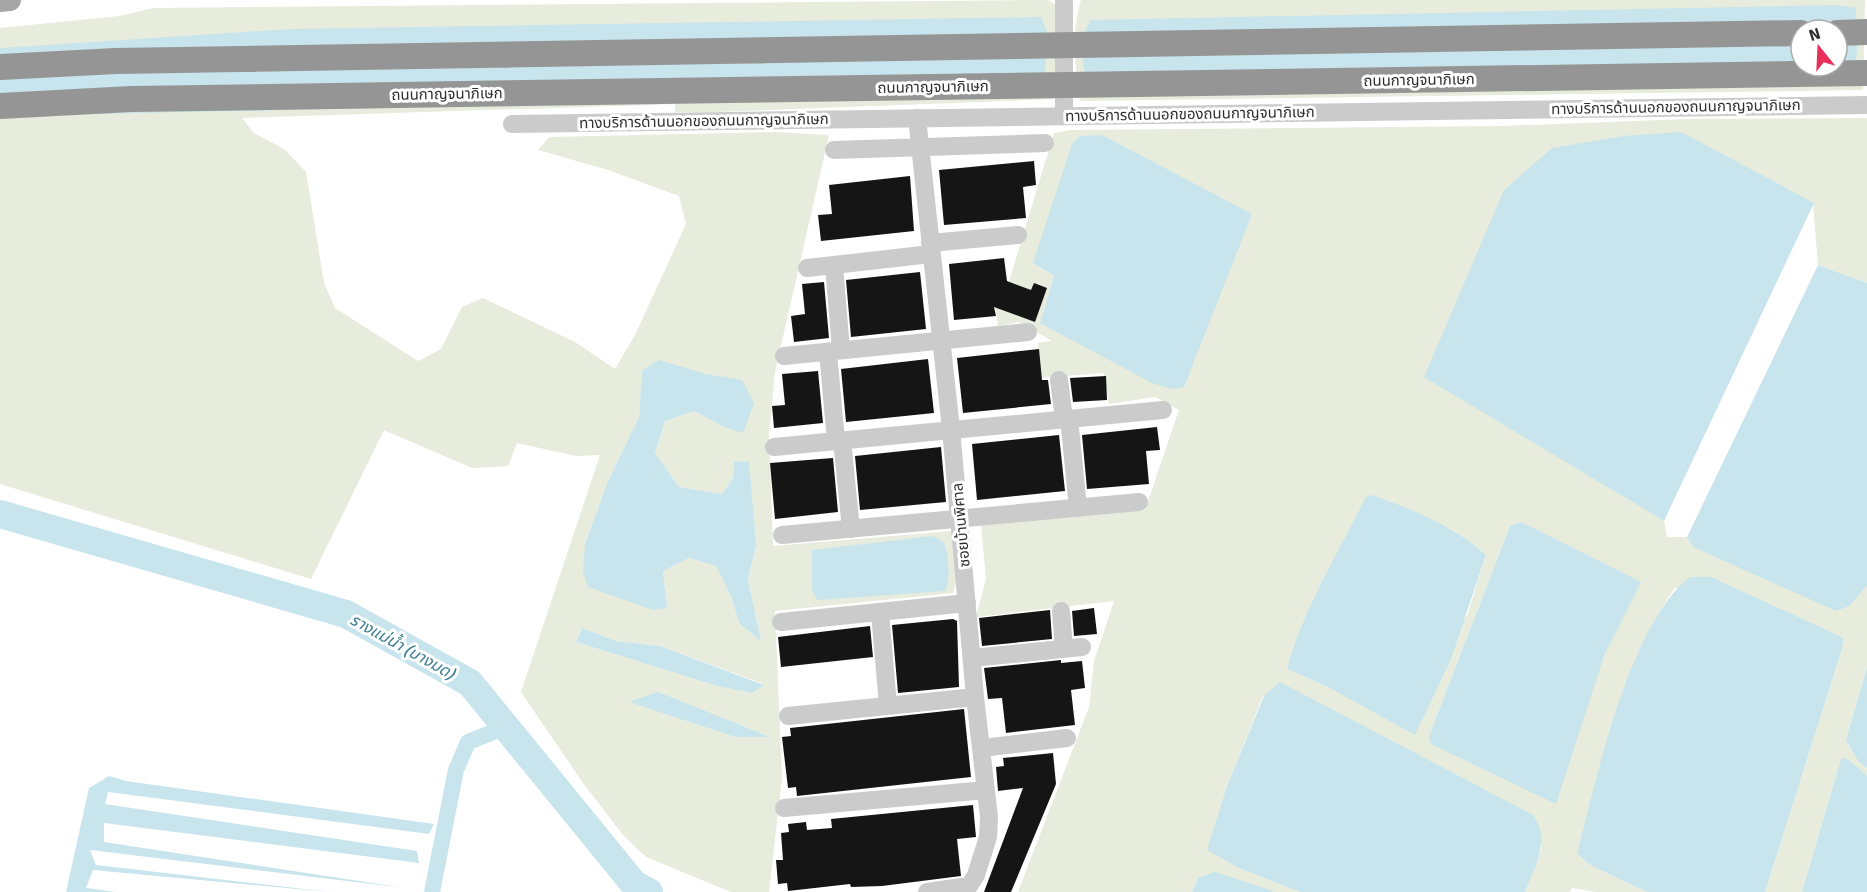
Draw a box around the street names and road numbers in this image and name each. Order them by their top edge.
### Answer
street label: ถนนกาญจนาภิเษก [1363,70,1475,90]
street label: ถนนกาญจนาภิเษก [877,77,989,97]
street label: ถนนกาญจนาภิเษก [391,84,503,104]
street label: ทางบริการด้านนอกของถนนกาญจนาภิเษก [1551,96,1801,118]
street label: ทางบริการด้านนอกของถนนกาญจนาภิเษก [1065,103,1315,125]
street label: ทางบริการด้านนอกของถนนกาญจนาภิเษก [579,110,829,132]
street label: ซอยบ้านพิศาล [948,482,974,568]

